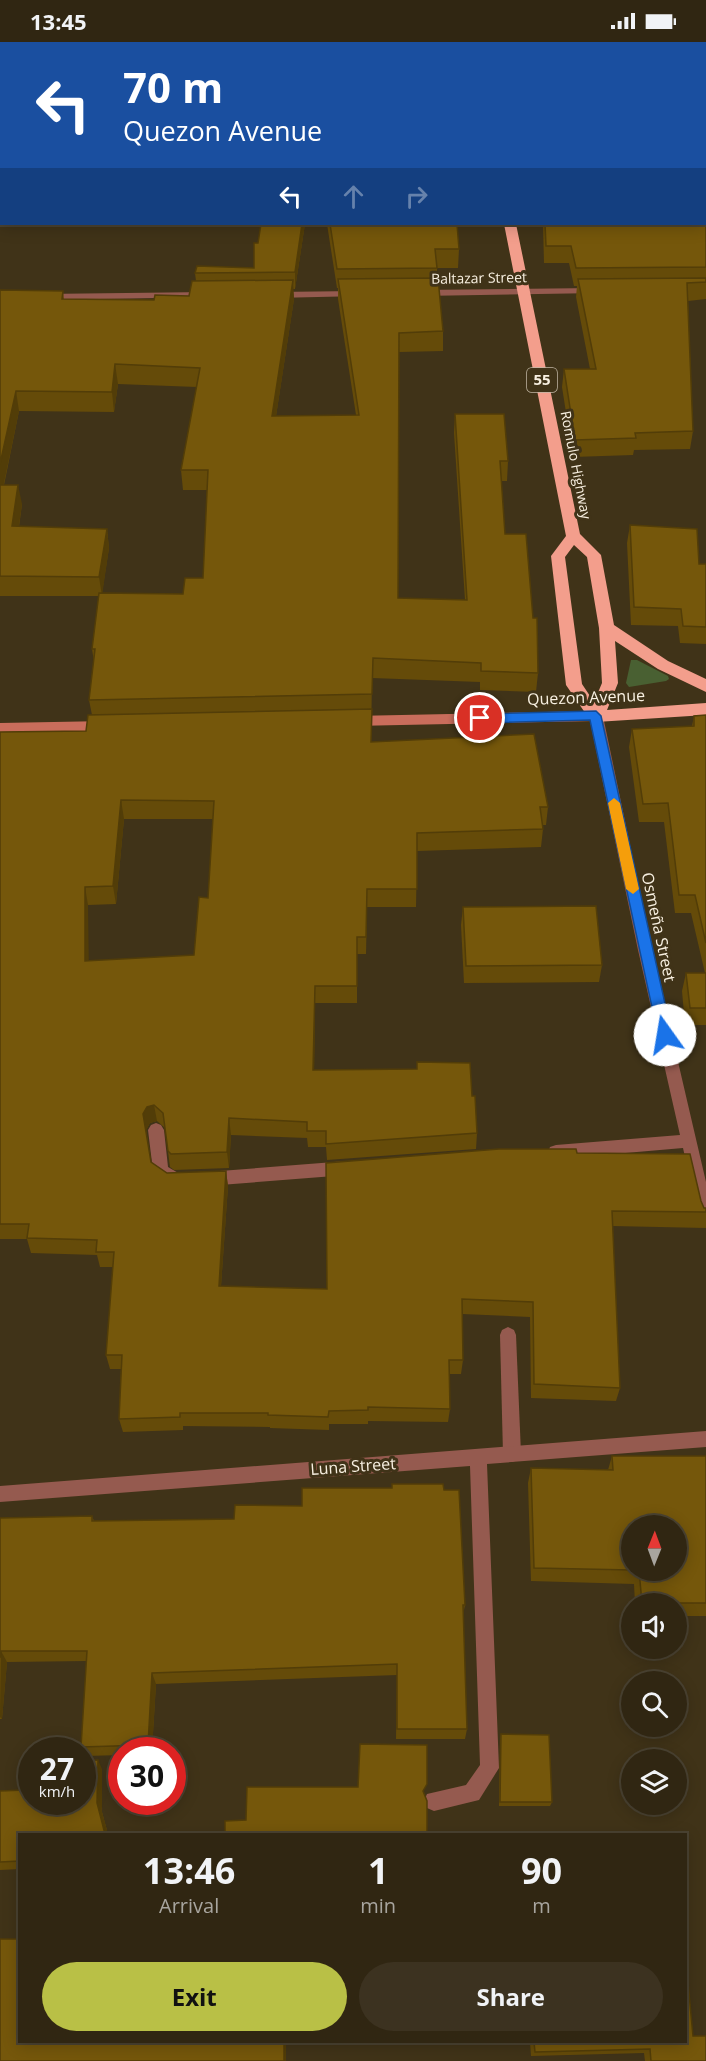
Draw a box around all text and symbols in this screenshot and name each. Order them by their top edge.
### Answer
text: 13:45 [30,6,87,36]
text: 70 m [123,58,223,115]
icon: left [24,66,102,144]
text: Quezon Avenue [123,112,322,149]
icon: left [274,180,307,213]
icon: ahead [337,180,370,213]
icon: right [400,180,433,213]
street label: Baltazar Street [431,267,527,288]
road number: 55 [527,368,557,392]
street label: Romulo Highway [557,409,596,522]
street label: Quezon Avenue [527,684,645,710]
pin [454,692,505,743]
icon: arrive [463,701,496,734]
street label: Osmeña Street [637,870,681,984]
position arrow [633,1003,697,1067]
street label: Luna Street [309,1452,397,1480]
north arrow [621,1515,687,1581]
map controls [621,1515,687,1815]
button: sound [621,1593,687,1659]
button: search [621,1671,687,1737]
speed limit sign: 30 [108,1737,186,1815]
text: 27 [40,1748,74,1789]
button: layers [621,1749,687,1815]
text: km/h [39,1781,75,1801]
text: 13:46 [143,1846,235,1895]
text: 1 [368,1846,389,1895]
text: 90 [521,1846,562,1895]
text: Arrival [159,1892,219,1919]
text: min [360,1892,396,1919]
text: m [532,1892,551,1919]
button: Exit [42,1962,347,2031]
button: Share [359,1962,663,2031]

